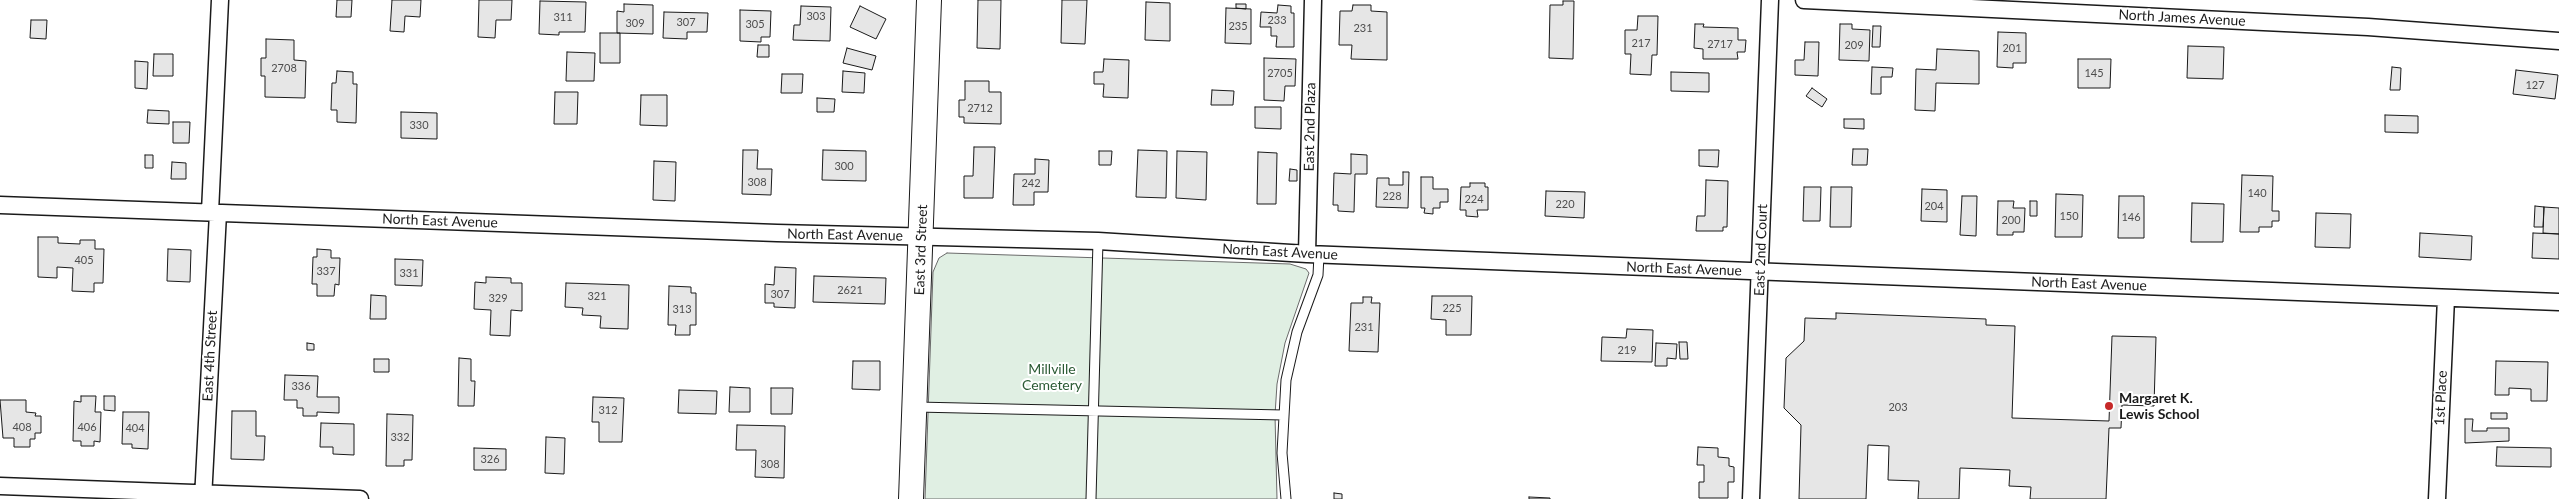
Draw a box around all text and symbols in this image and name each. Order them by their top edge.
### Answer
street label: North James Avenue [2118,6,2246,30]
house number: 303 [806,9,826,23]
house number: 311 [553,10,573,24]
house number: 233 [1267,13,1287,27]
house number: 307 [676,15,696,29]
house number: 309 [625,16,645,30]
house number: 305 [745,17,765,31]
house number: 235 [1228,19,1248,33]
house number: 231 [1353,21,1373,35]
house number: 217 [1631,36,1651,50]
house number: 2717 [1707,37,1733,51]
house number: 209 [1844,38,1864,52]
house number: 201 [2002,41,2022,55]
house number: 2708 [271,61,297,75]
house number: 2705 [1267,66,1293,80]
house number: 145 [2084,66,2104,80]
house number: 127 [2525,78,2545,92]
street label: East 2nd Plaza [1301,82,1319,172]
house number: 2712 [967,101,993,115]
house number: 330 [409,118,429,132]
house number: 300 [834,159,854,173]
house number: 308 [747,175,767,189]
house number: 242 [1021,176,1041,190]
house number: 140 [2247,186,2267,200]
house number: 228 [1382,189,1402,203]
house number: 224 [1464,192,1484,206]
house number: 220 [1555,197,1575,211]
house number: 204 [1924,199,1944,213]
street label: East 3rd Street [911,204,931,296]
street label: East 2nd Court [1751,204,1771,296]
house number: 150 [2059,209,2079,223]
house number: 146 [2121,210,2141,224]
street label: North East Avenue [382,211,498,231]
house number: 200 [2001,213,2021,227]
street label: North East Avenue [787,226,903,244]
street label: North East Avenue [1222,241,1338,263]
house number: 405 [74,253,94,267]
street label: North East Avenue [1626,259,1742,279]
house number: 337 [316,264,336,278]
house number: 331 [399,266,419,280]
street label: North East Avenue [2031,274,2147,294]
house number: 2621 [837,283,863,297]
house number: 307 [770,287,790,301]
house number: 321 [587,289,607,303]
house number: 329 [488,291,508,305]
house number: 225 [1442,301,1462,315]
house number: 313 [672,302,692,316]
street label: East 4th Street [199,310,221,402]
house number: 231 [1354,320,1374,334]
house number: 219 [1617,343,1637,357]
park label: Millville Cemetery [1022,361,1082,394]
street label: 1st Place [2431,370,2451,426]
house number: 336 [291,379,311,393]
place label: Margaret K. Lewis School [2119,390,2199,422]
house number: 203 [1888,400,1908,414]
marker: Margaret K. Lewis School [2103,400,2115,412]
house number: 312 [598,403,618,417]
house number: 408 [12,420,32,434]
house number: 406 [77,420,97,434]
house number: 404 [125,421,145,435]
house number: 332 [390,430,410,444]
house number: 326 [480,452,500,466]
house number: 308 [760,457,780,471]

